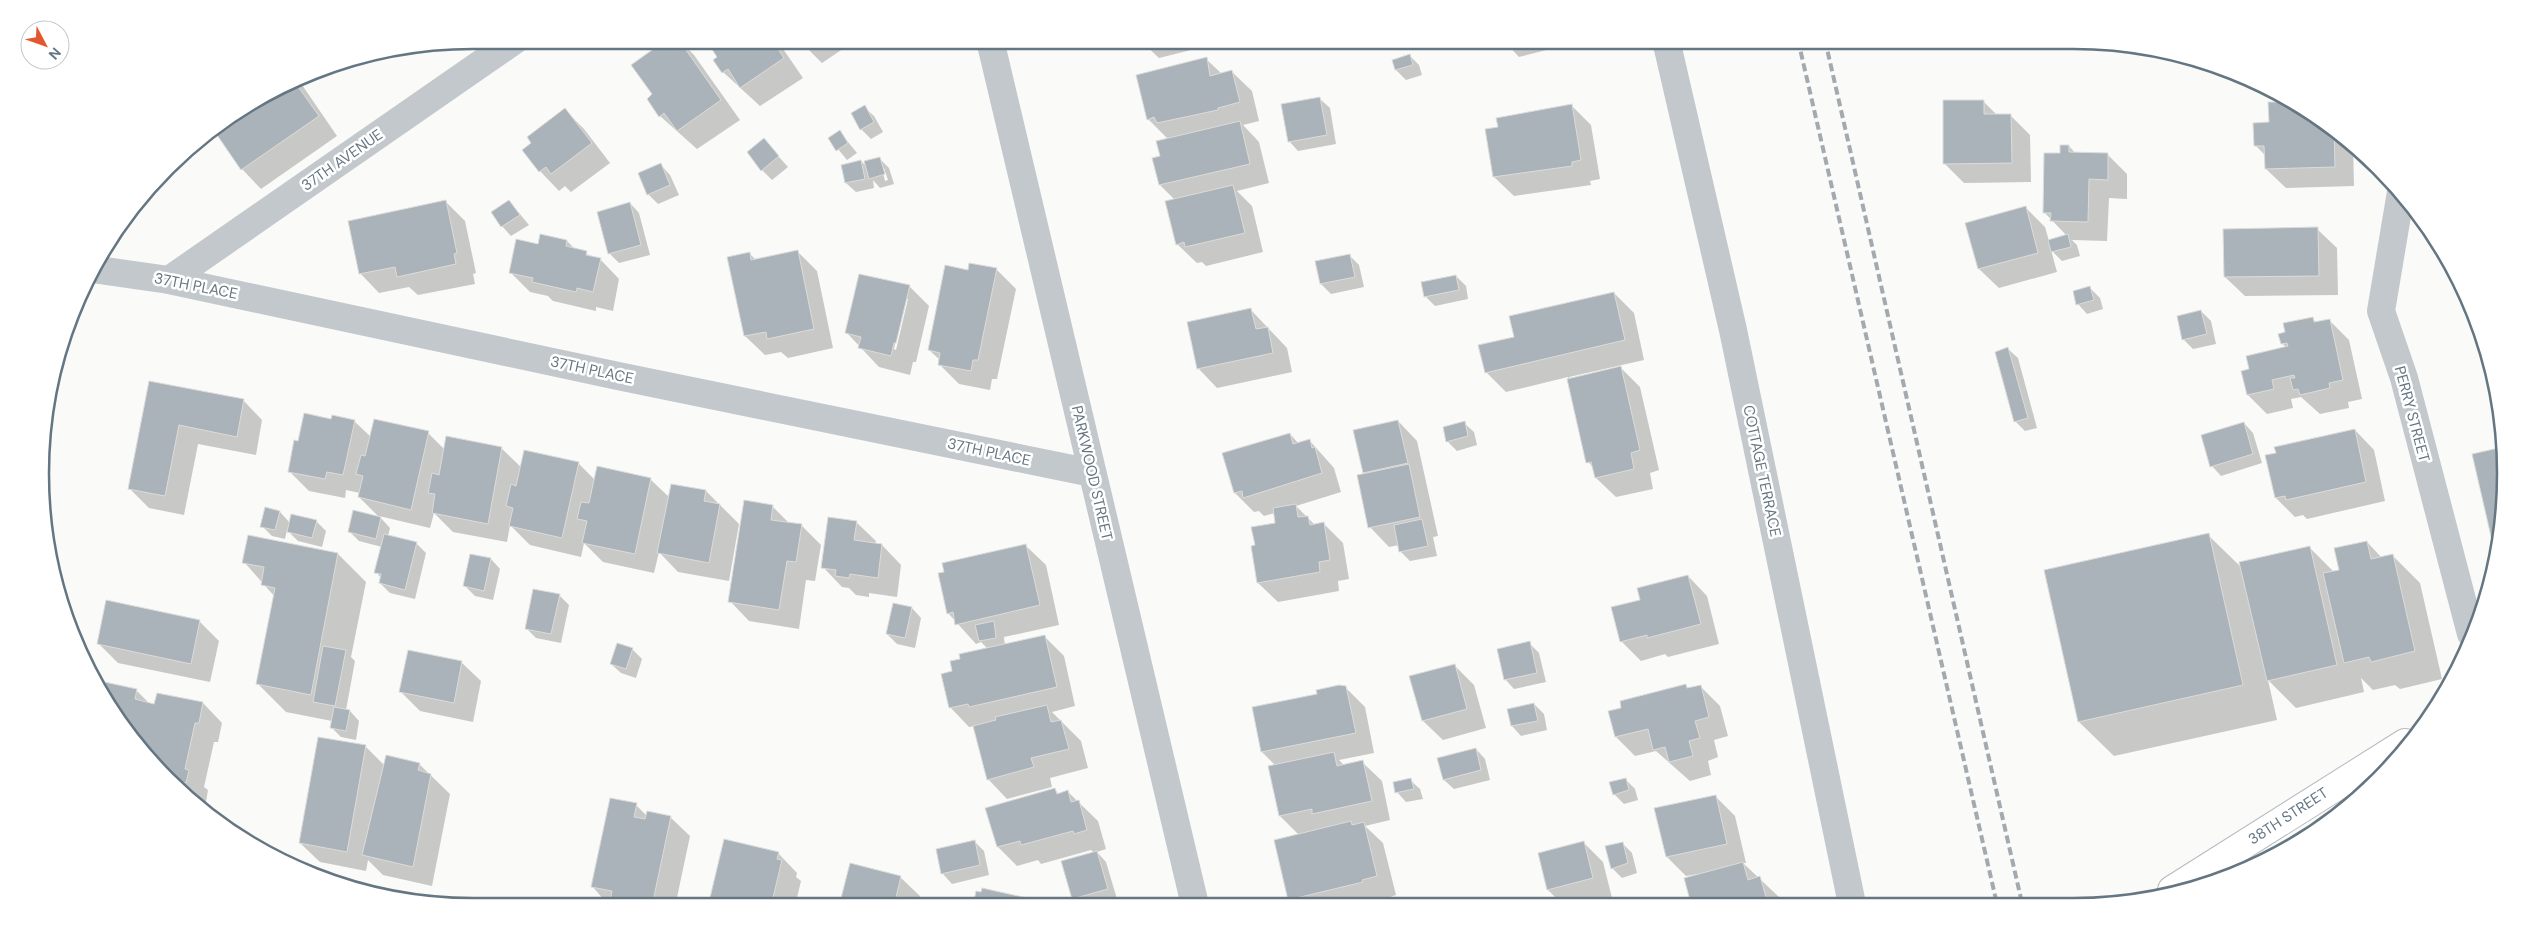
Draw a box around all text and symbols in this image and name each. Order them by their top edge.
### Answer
north arrow [20,20,70,70]
text: N [45,44,65,63]
street label: 37TH AVENUE [297,125,387,195]
street label: 37TH PLACE [153,268,239,304]
street label: 37TH PLACE [549,351,635,389]
street label: PERRY STREET [2390,364,2434,464]
street label: COTTAGE TERRACE [1738,403,1786,539]
street label: PARKWOOD STREET [1067,404,1117,542]
street label: 37TH PLACE [946,433,1032,471]
street label: 38TH STREET [2244,783,2332,849]

